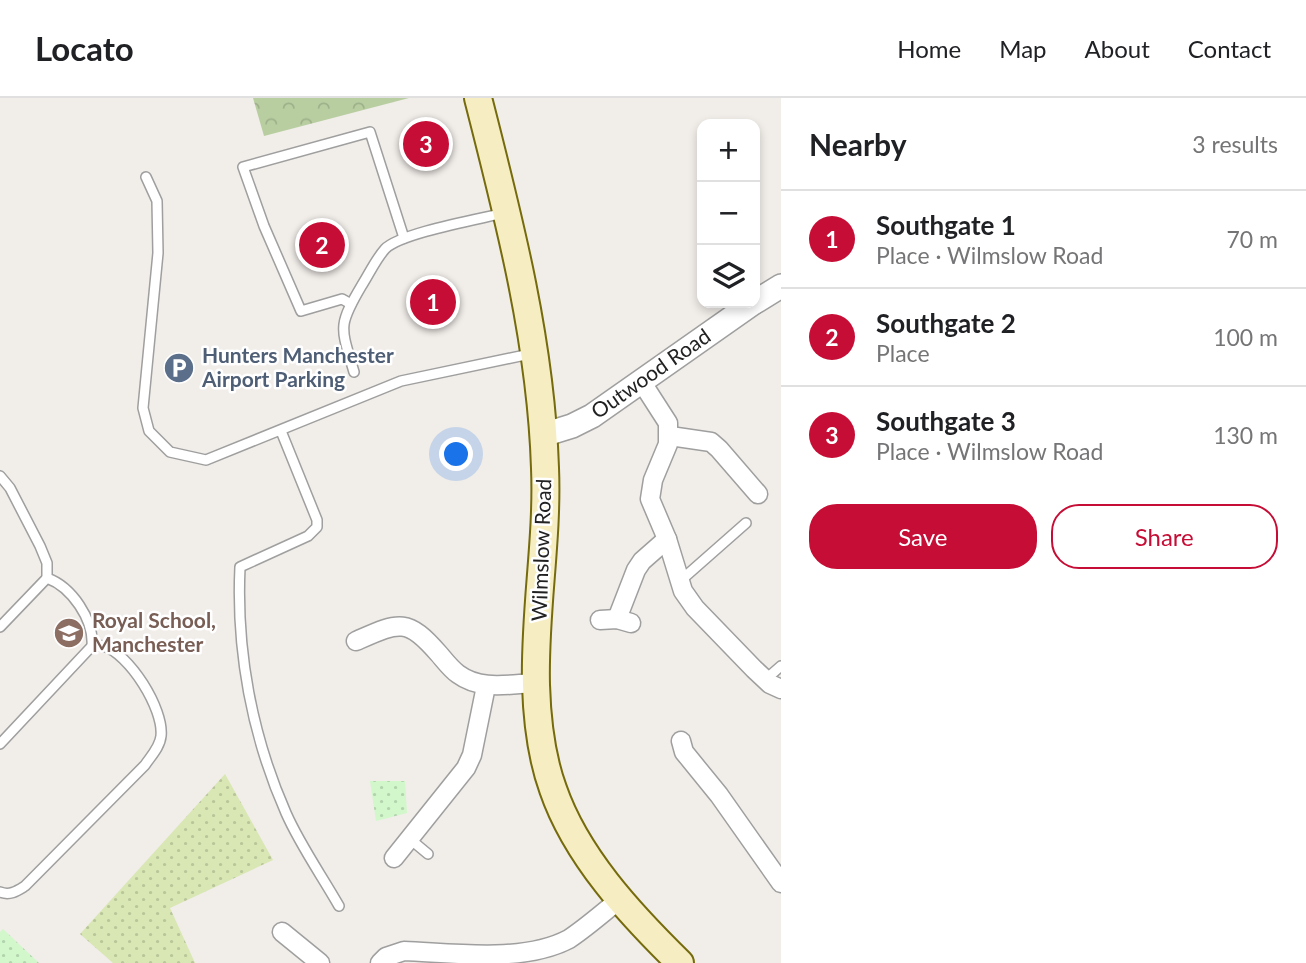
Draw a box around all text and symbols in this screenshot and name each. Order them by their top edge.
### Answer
text: Locato [35,28,134,68]
text: Home [897,34,961,63]
text: Map [999,34,1047,63]
text: About [1085,34,1150,63]
text: Contact [1188,34,1271,63]
pin: 3 [403,118,449,170]
map controls [697,119,760,308]
button: + [697,119,760,182]
text: Nearby [809,126,907,162]
text: 3 results [1192,130,1278,158]
button: − [697,182,760,245]
text: Southgate 1 [876,209,1016,241]
pin: 2 [299,219,345,271]
text: 1 [825,225,839,253]
text: 70 m [1227,225,1278,253]
text: Place · Wilmslow Road [876,241,1103,269]
button: layers [697,245,760,308]
pin: 1 [410,276,456,328]
text: Southgate 2 [876,307,1016,339]
street label: Outwood Road [586,322,715,423]
text: 2 [825,323,839,351]
text: 100 m [1213,323,1278,351]
text: Place [876,339,930,367]
place label: Hunters Manchester Airport Parking [201,342,394,391]
parking icon: Hunters Manchester Airport Parking [162,351,196,385]
text: Southgate 3 [876,405,1016,437]
text: 3 [825,421,839,449]
text: 130 m [1213,421,1278,449]
your location [439,437,473,471]
text: Place · Wilmslow Road [876,437,1103,465]
street label: Wilmslow Road [526,478,555,622]
button: Save [809,504,1037,569]
button: Share [1051,504,1278,569]
place label: Royal School, Manchester [92,607,216,656]
school or university icon: Royal School, Manchester [52,616,86,650]

